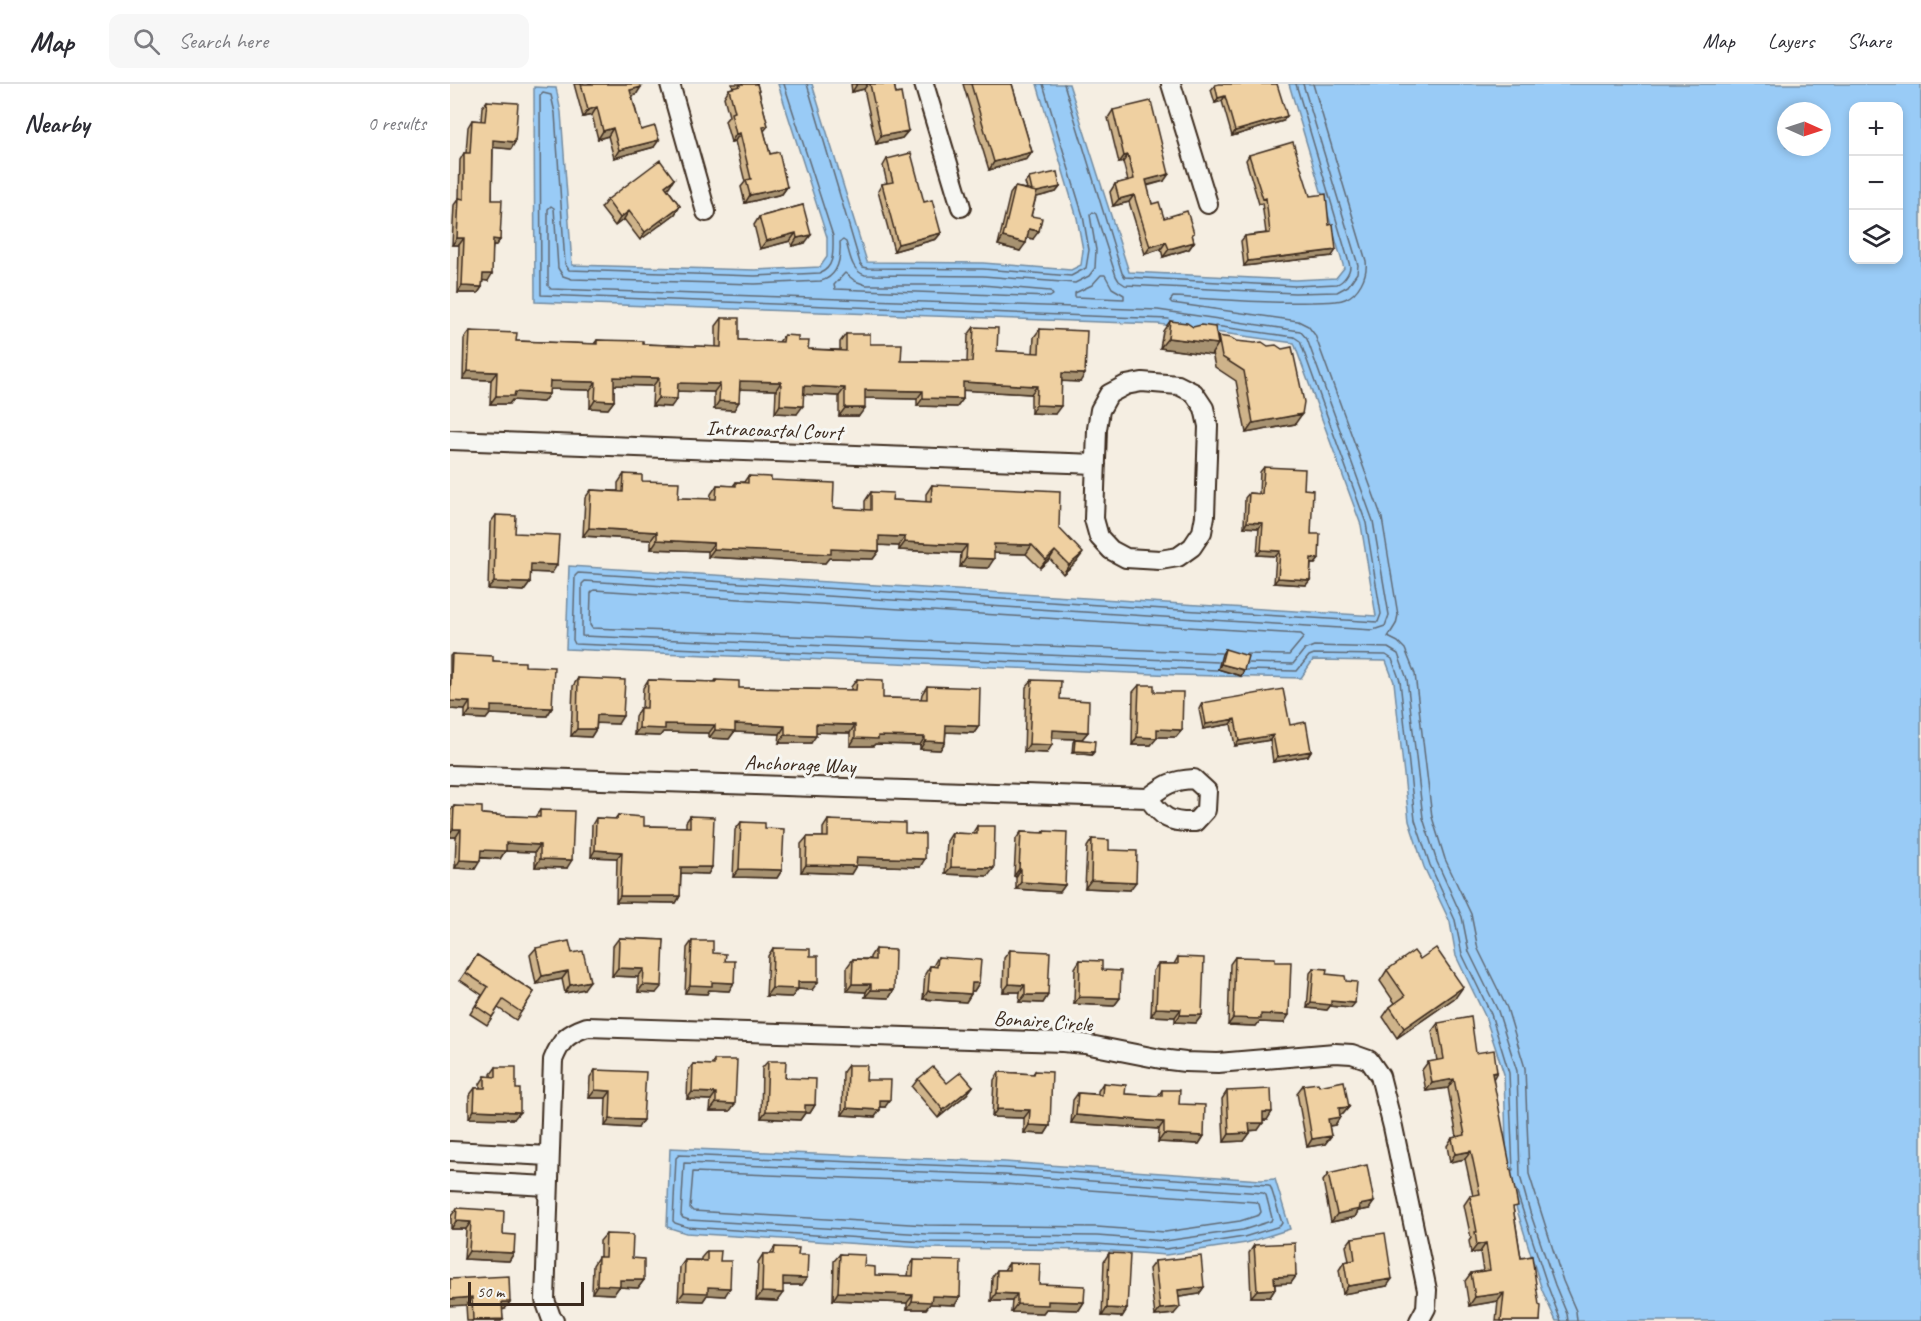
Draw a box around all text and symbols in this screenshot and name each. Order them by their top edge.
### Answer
search box [109,14,529,68]
text: Map [30,24,73,59]
icon: search [130,25,163,58]
text: Search here [178,27,268,55]
text: Map [1702,28,1735,54]
text: Layers [1768,28,1814,54]
text: Share [1847,28,1891,54]
north arrow [1777,102,1831,156]
map controls [1849,102,1903,264]
button: + [1849,102,1903,156]
text: Nearby [24,107,89,140]
text: 0 results [367,111,426,136]
button: − [1849,156,1903,210]
button: layers [1849,210,1903,264]
street label: Intracoastal Court [705,415,846,445]
street label: Anchorage Way [744,749,858,779]
street label: Bonaire Circle [993,1005,1094,1037]
scale bar [468,1279,584,1306]
text: 50 m [477,1282,504,1302]

